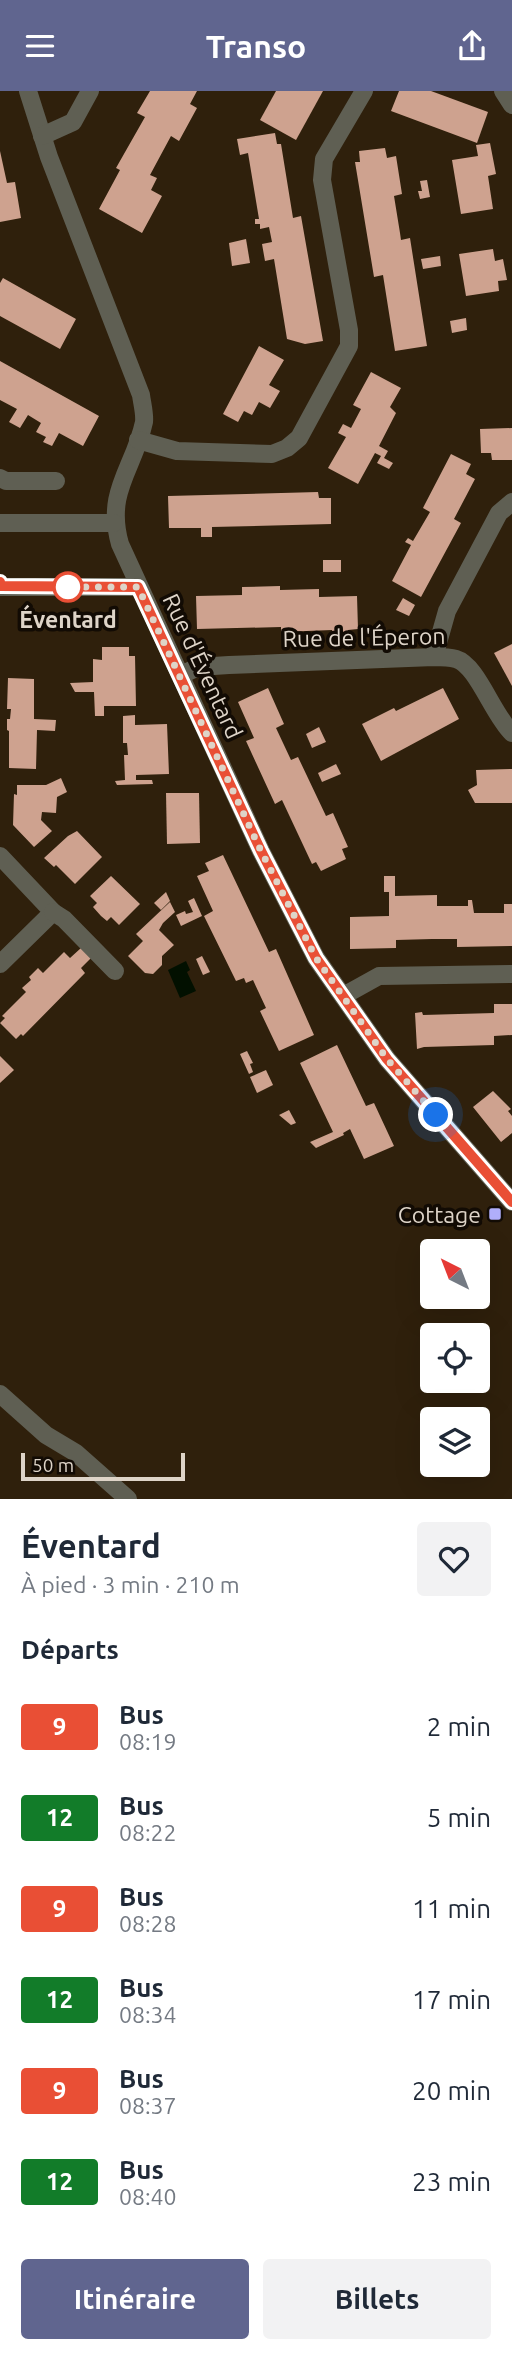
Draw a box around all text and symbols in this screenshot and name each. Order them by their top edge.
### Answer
icon: menu [21,27,59,65]
icon: share [453,27,491,65]
text: Transo [206,28,306,64]
marker: Éventard [53,572,83,602]
street label: Rue d'Éventard [158,589,248,742]
place label: Éventard [19,604,117,632]
street label: Rue de l'Éperon [282,622,446,651]
your location [418,1097,453,1132]
place label: Cottage [398,1202,481,1227]
marker: Cottage [487,1206,503,1222]
north arrow [420,1239,490,1309]
map controls [420,1239,490,1477]
button: locate [420,1323,490,1393]
button: layers [420,1407,490,1477]
scale bar [21,1450,186,1482]
text: 50 m [32,1454,74,1476]
button: heart [417,1522,491,1596]
text: Éventard [21,1527,161,1564]
text: À pied · 3 min · 210 m [21,1572,240,1597]
text: Départs [21,1635,119,1664]
text: Bus [119,1700,164,1729]
text: 2 min [427,1712,491,1741]
text: 9 [53,1713,66,1740]
text: 08:19 [119,1729,177,1754]
text: Bus [119,1791,164,1820]
text: 5 min [427,1803,491,1832]
text: 12 [46,1804,73,1831]
text: 08:22 [119,1820,177,1845]
text: Bus [119,1882,164,1911]
text: 11 min [412,1894,491,1923]
text: 9 [53,1895,66,1922]
text: 08:28 [119,1911,177,1936]
text: Bus [119,1973,164,2002]
text: 17 min [412,1985,491,2014]
text: 12 [46,1986,73,2013]
text: 08:34 [119,2002,177,2027]
text: Bus [119,2064,164,2093]
text: 20 min [412,2076,491,2105]
text: 9 [53,2077,66,2104]
text: 08:37 [119,2093,177,2118]
text: Bus [119,2155,164,2184]
text: 23 min [412,2167,491,2196]
text: 12 [46,2168,73,2195]
text: 08:40 [119,2184,177,2209]
button: Itinéraire [21,2259,249,2339]
button: Billets [263,2259,491,2339]

